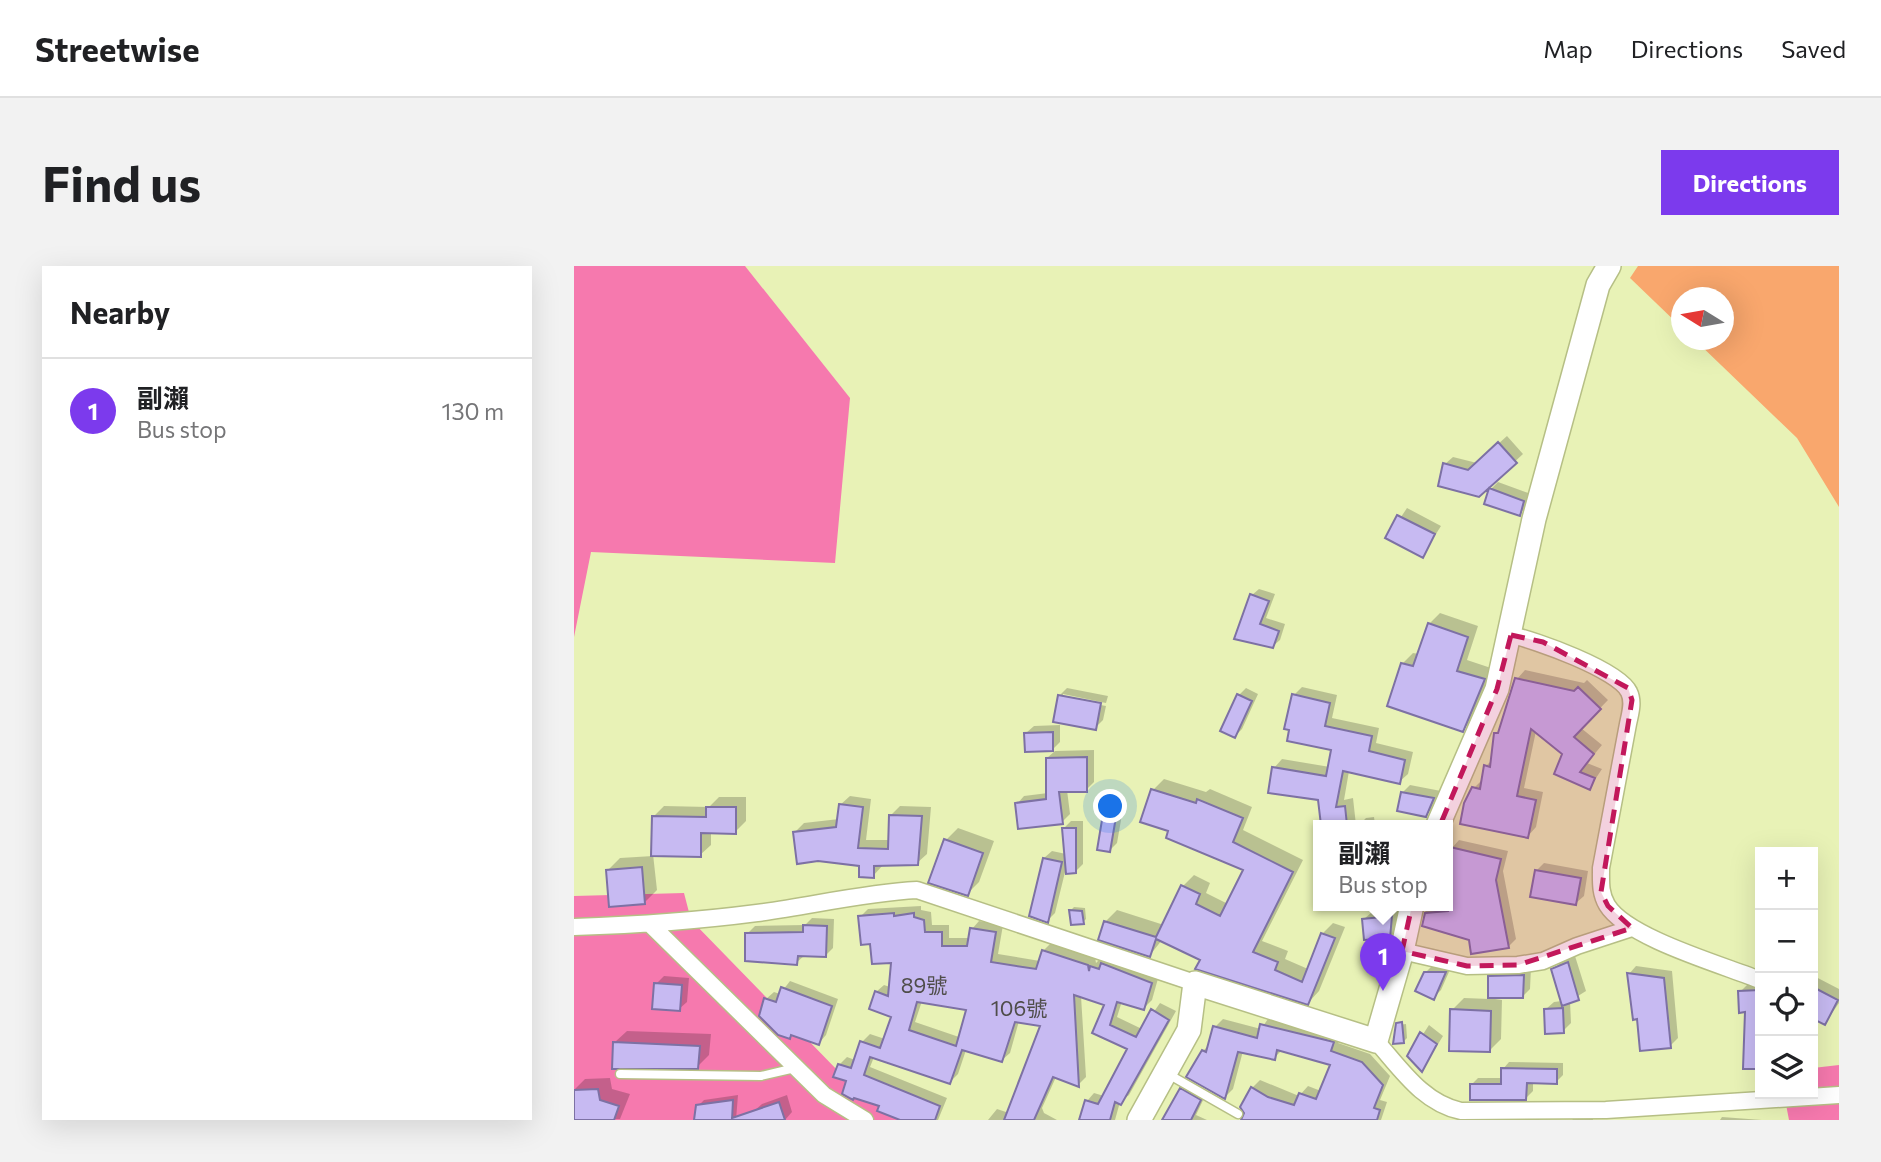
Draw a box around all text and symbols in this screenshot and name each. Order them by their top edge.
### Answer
text: Streetwise [35,28,200,69]
text: Map [1543,34,1593,63]
text: Directions [1631,34,1743,63]
text: Saved [1781,34,1846,63]
button: Directions [1661,150,1839,215]
text: Find us [42,152,201,212]
north arrow [1671,287,1734,350]
text: Nearby [70,293,170,330]
text: 副瀨 [137,382,189,413]
text: 1 [88,397,98,425]
text: 130 m [442,397,504,425]
text: Bus stop [137,415,227,443]
your location [1093,789,1127,823]
popup [1313,820,1453,911]
text: 副瀨 [1338,837,1390,868]
map controls [1755,847,1818,1099]
button: + [1755,847,1818,910]
text: Bus stop [1338,870,1428,898]
button: − [1755,910,1818,973]
pin: 1 [1360,933,1406,991]
house number: 89號 [901,972,947,997]
button: locate [1755,973,1818,1036]
house number: 106號 [991,995,1047,1020]
button: layers [1755,1036,1818,1099]

